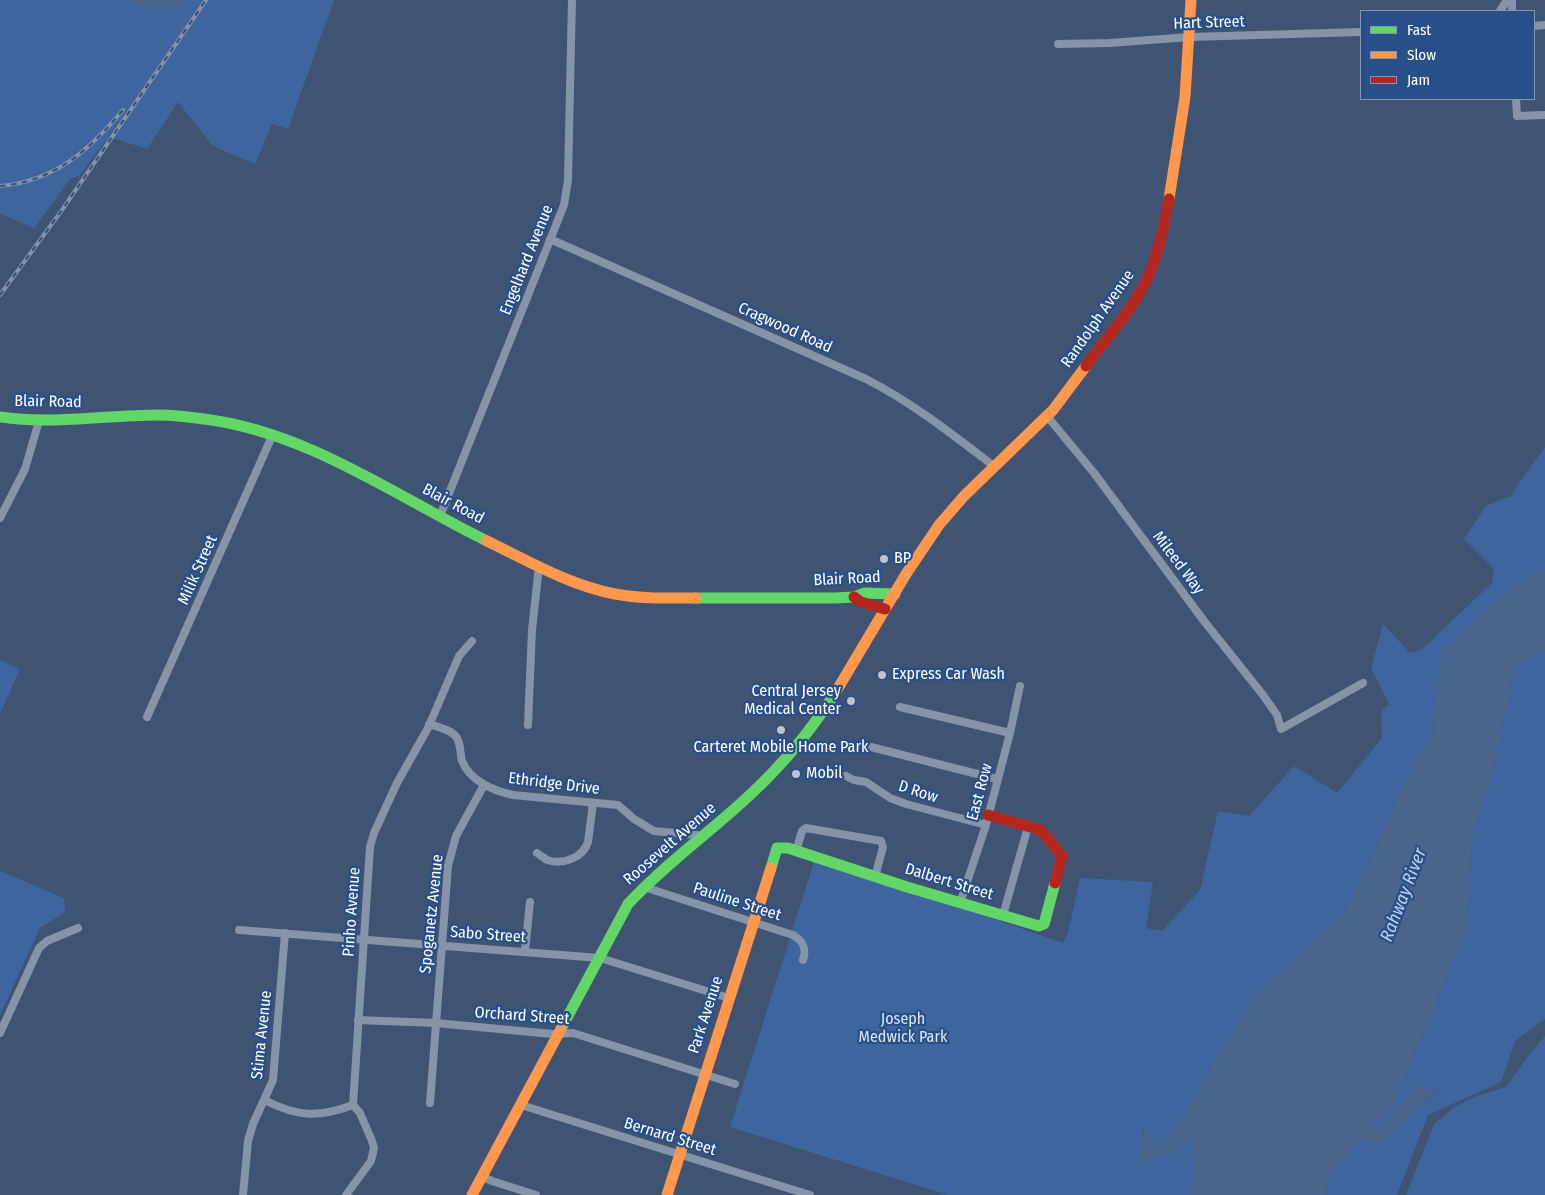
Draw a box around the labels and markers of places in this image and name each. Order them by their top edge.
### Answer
place label: BP [894,549,911,569]
marker: BP [878,553,890,565]
place label: Express Car Wash [892,665,1005,685]
marker: Express Car Wash [876,669,888,681]
place label: Central Jersey Medical Center [744,682,841,720]
marker: Central Jersey Medical Center [845,695,857,707]
marker: Carteret Mobile Home Park [775,724,787,736]
place label: Carteret Mobile Home Park [694,738,868,758]
place label: Mobil [806,764,843,784]
marker: Mobil [790,768,802,780]

